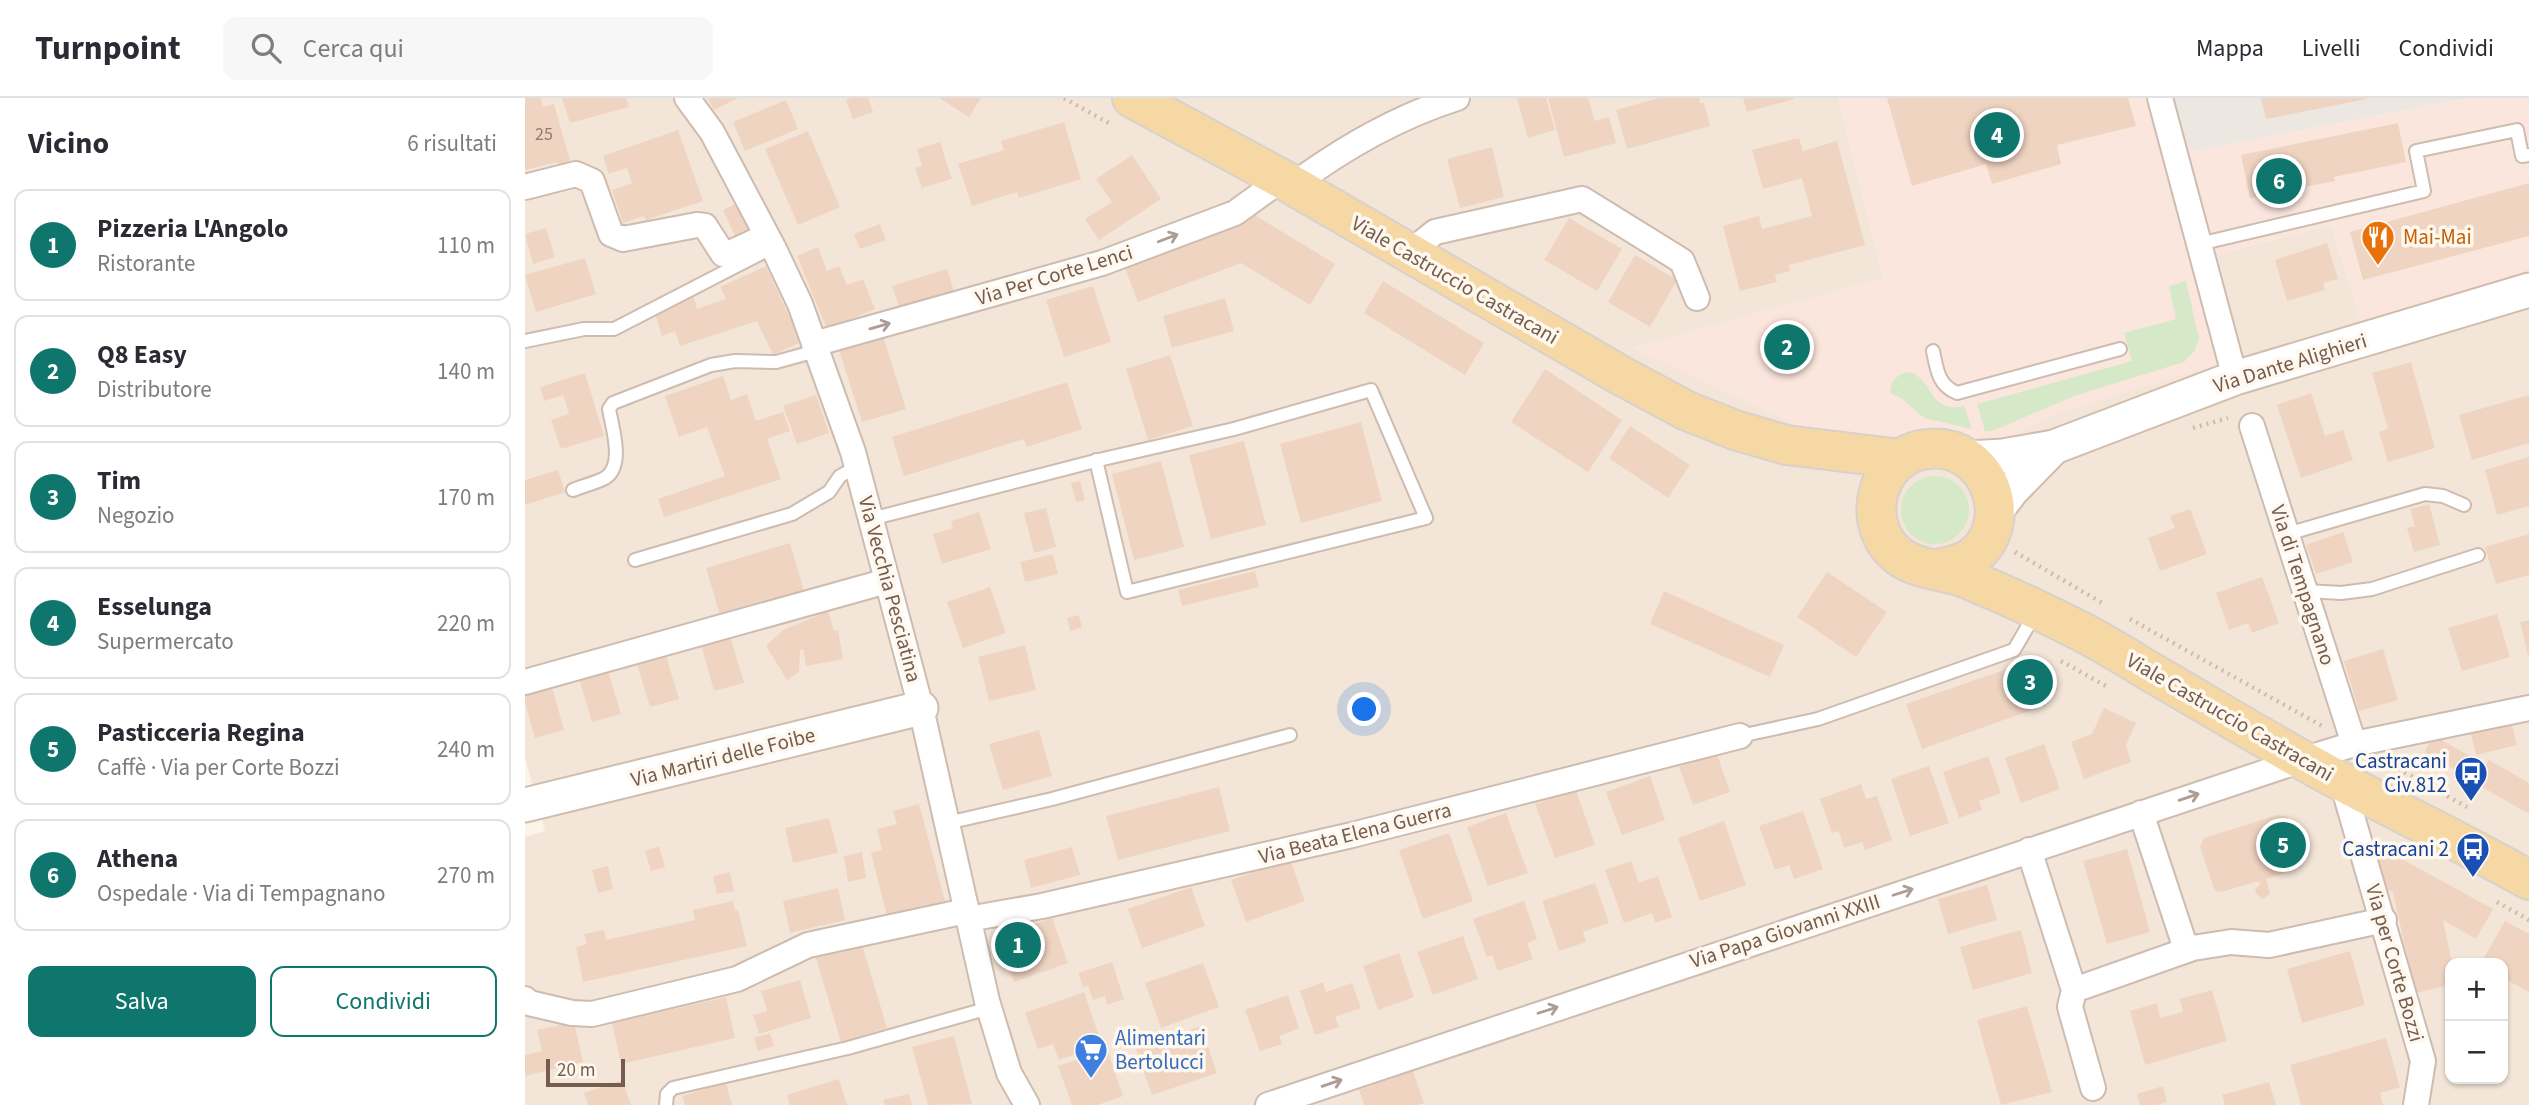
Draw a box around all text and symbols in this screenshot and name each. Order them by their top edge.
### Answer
search box [223,17,713,80]
text: Turnpoint [35,25,181,72]
icon: search [247,29,285,67]
text: Cerca qui [303,30,404,67]
text: Mappa [2196,31,2264,66]
text: Livelli [2302,31,2361,66]
text: Condividi [2399,31,2494,66]
pin: 4 [1974,109,2020,161]
text: Vicino [28,122,109,165]
house number: 25 [535,122,553,147]
text: 6 risultati [407,127,497,160]
pin: 6 [2256,155,2302,207]
street label: Viale Castruccio Castracani [1346,208,1564,352]
text: Pizzeria L'Angolo [97,210,288,247]
restaurant icon: Mai-Mai [2359,218,2397,267]
place label: Mai-Mai [2403,222,2472,252]
text: 1 [47,229,59,262]
text: 110 m [437,229,495,262]
one-way arrow [1156,231,1178,244]
street label: Via Per Corte Lenci [972,237,1136,313]
text: Ristorante [97,247,195,280]
one-way arrow [868,319,891,332]
pin: 2 [1764,321,1810,373]
street label: Via Dante Alighieri [2210,325,2370,401]
text: Q8 Easy [97,336,187,373]
text: 2 [47,355,59,388]
text: 140 m [437,355,495,388]
text: Distributore [97,373,212,406]
text: Tim [97,462,141,499]
text: 3 [47,481,59,514]
text: 170 m [437,481,495,514]
street label: Via Vecchia Pesciatina [851,493,929,685]
text: Negozio [97,499,175,532]
street label: Via di Tempagnano [2263,501,2343,669]
text: Esselunga [97,588,212,625]
text: 4 [47,607,59,640]
text: 220 m [437,607,495,640]
text: Supermercato [97,625,234,658]
street label: Viale Castruccio Castracani [2121,645,2339,789]
pin: 3 [2007,656,2053,708]
your location [1347,692,1381,726]
text: Pasticceria Regina [97,714,305,751]
street label: Via Martiri delle Foibe [628,720,818,794]
text: 5 [47,733,59,766]
text: 240 m [437,733,495,766]
place label: Castracani Civ.812 [2355,746,2447,800]
text: Caffè · Via per Corte Bozzi [97,751,340,784]
bus stop icon: Castracani Civ.812 [2452,754,2490,803]
one-way arrow [2178,790,2200,803]
street label: Via Beata Elena Guerra [1256,795,1454,871]
pin: 5 [2260,819,2306,871]
bus stop icon: Castracani 2 [2454,830,2492,879]
place label: Castracani 2 [2342,834,2449,864]
text: Athena [97,840,178,877]
text: 6 [47,859,59,892]
text: 270 m [437,859,495,892]
text: Ospedale · Via di Tempagnano [97,877,386,910]
street label: Via per Corte Bozzi [2358,881,2432,1045]
one-way arrow [1892,884,1914,897]
street label: Via Papa Giovanni XXIII [1686,886,1884,976]
pin: 1 [995,919,1041,971]
map controls [2445,958,2508,1084]
button: + [2445,958,2508,1021]
button: Salva [28,966,256,1037]
button: Condividi [270,966,497,1037]
one-way arrow [1536,1003,1558,1015]
button: − [2445,1021,2508,1084]
place label: Alimentari Bertolucci [1115,1023,1206,1077]
supermarket icon: Alimentari Bertolucci [1072,1031,1110,1080]
scale bar [546,1056,625,1088]
text: 20 m [557,1057,595,1084]
one-way arrow [1321,1076,1343,1088]

